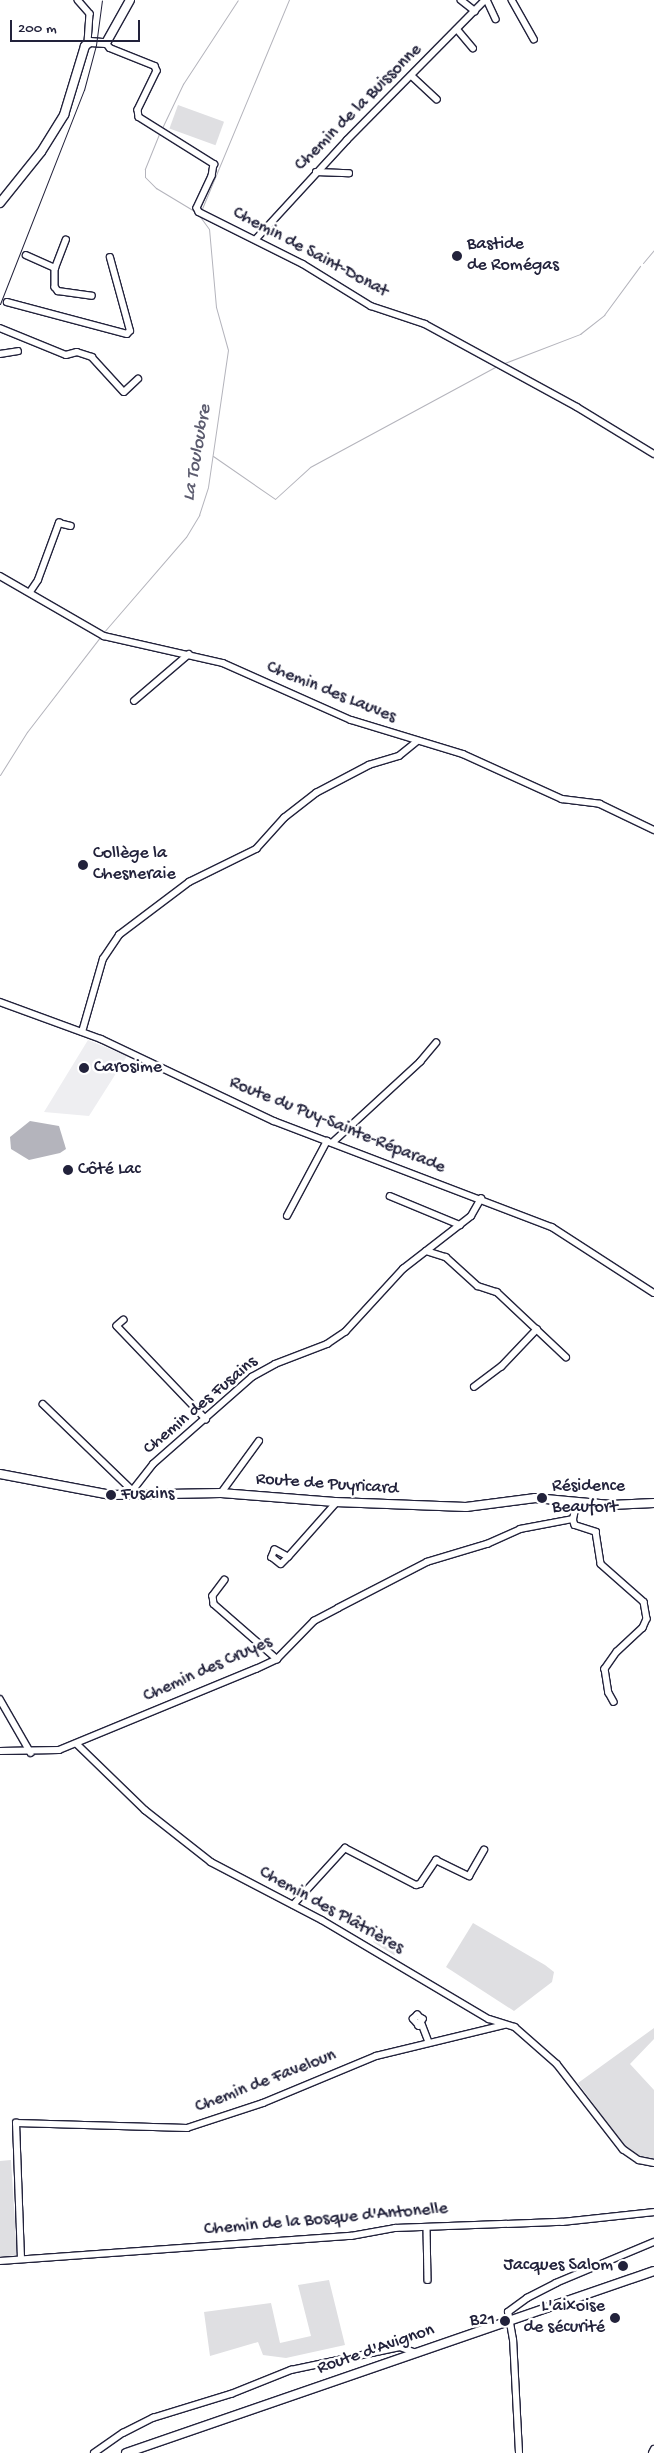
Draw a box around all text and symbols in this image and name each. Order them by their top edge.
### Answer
scale bar [12,10,142,42]
text: 200 m [18,20,57,38]
street label: Chemin de la Buissonne [291,40,427,176]
street label: Chemin de Saint-Donat [229,203,391,303]
place label: Bastide de Romégas [467,235,559,278]
marker: Bastide de Romégas [451,250,463,262]
water label: La Touloubre [178,403,218,503]
street label: Chemin des Lauves [263,657,399,729]
place label: Collège la Chesneraie [93,844,176,886]
marker: Collège la Chesneraie [77,859,89,871]
place label: Carosime [94,1057,162,1079]
marker: Carosime [78,1062,90,1074]
street label: Route du Puy-Sainte-Réparade [226,1073,448,1179]
place label: Côté Lac [78,1159,141,1181]
marker: Côté Lac [62,1164,74,1176]
street label: Chemin des Fusains [140,1352,262,1460]
street label: Route de Puyricard [255,1469,399,1501]
place label: Résidence Beaufort [552,1477,625,1520]
place label: Fusains [121,1484,174,1506]
marker: Fusains [105,1489,117,1501]
marker: Résidence Beaufort [536,1492,548,1504]
street label: Chemin des Cruyes [140,1632,276,1708]
street label: Chemin des Plâtrières [255,1862,407,1960]
street label: Chemin de Faveloun [193,2045,339,2119]
street label: Chemin de la Bosque d'Antonelle [203,2199,449,2241]
place label: Jacques Salom [504,2255,613,2277]
marker: Jacques Salom [617,2260,629,2272]
place label: L'aixoise de sécurité [524,2297,605,2340]
place label: B21 [470,2310,495,2332]
marker: L'aixoise de sécurité [609,2312,621,2324]
marker: B21 [499,2315,511,2327]
street label: Route d'Avignon [315,2320,437,2380]

